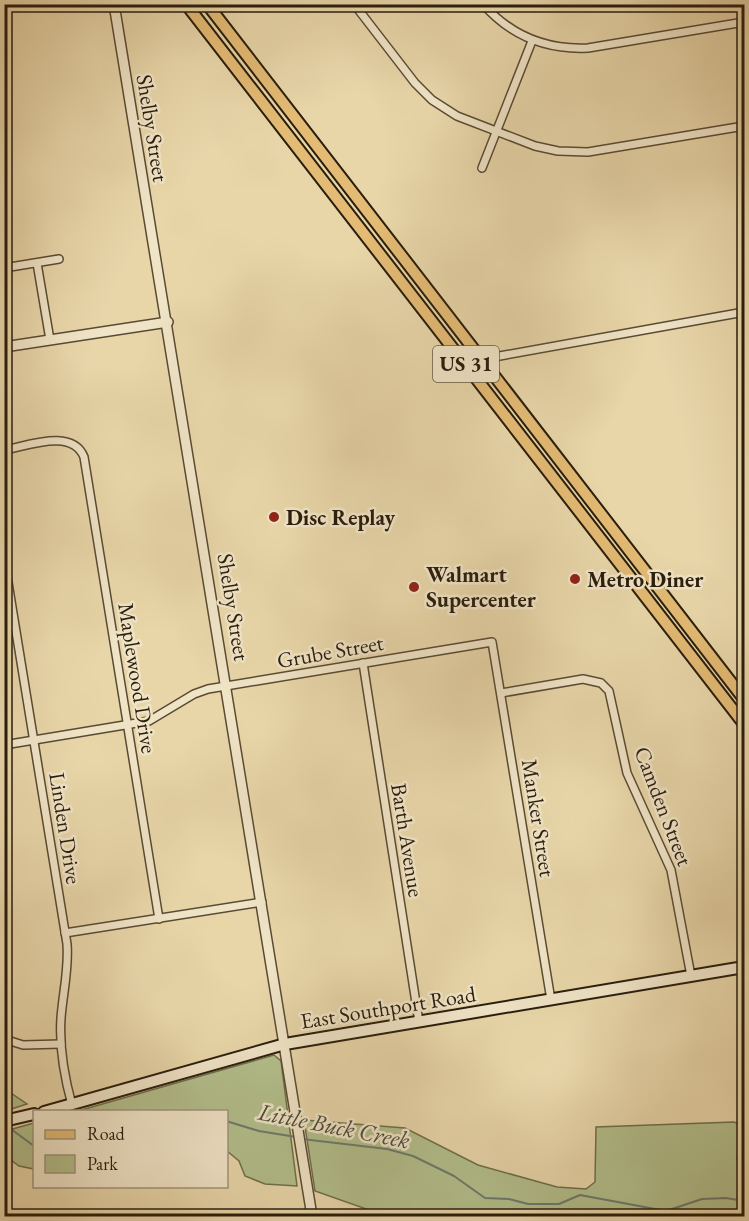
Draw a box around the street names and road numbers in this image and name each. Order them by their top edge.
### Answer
street label: Shelby Street [130,72,175,184]
road number: US 31 [433,346,499,382]
street label: Shelby Street [211,551,256,663]
street label: Maplewood Drive [111,601,164,756]
street label: Grube Street [275,628,386,675]
street label: Camden Street [627,742,700,870]
street label: Manker Street [515,757,562,879]
street label: Linden Drive [42,770,89,886]
street label: Barth Avenue [384,781,431,899]
street label: East Southport Road [298,979,479,1036]

